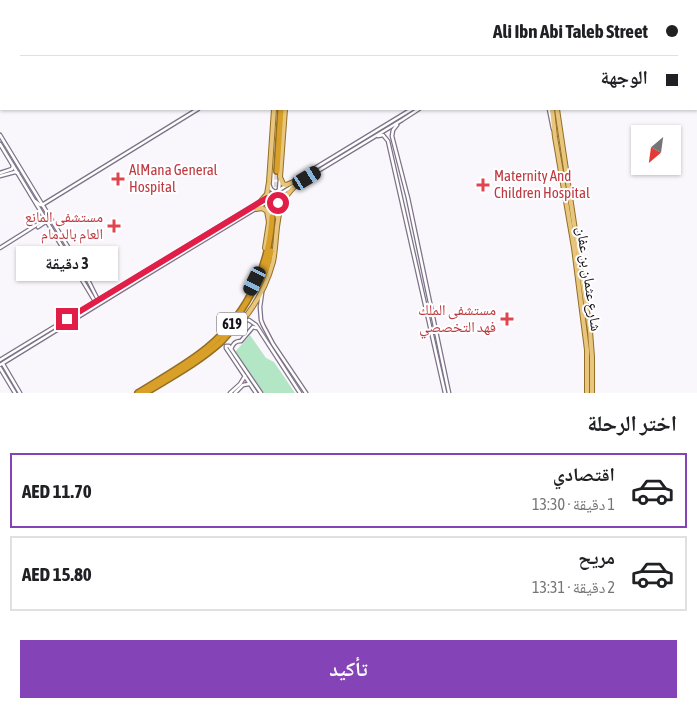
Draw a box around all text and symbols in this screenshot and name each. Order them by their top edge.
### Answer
text: Ali Ibn Abi Taleb Street [493,20,648,42]
text: الوجهة [600,66,648,88]
north arrow [631,125,681,175]
map controls [631,125,681,175]
place label: AlMana General Hospital [129,161,218,195]
car [290,164,323,192]
place label: Maternity And Children Hospital [494,167,590,201]
marker: AlMana General Hospital [111,172,125,186]
marker: Maternity And Children Hospital [476,178,490,192]
route start [267,192,289,214]
place label: مستشفى المانع العام بالدمام [25,208,103,244]
marker: مستشفى المانع العام بالدمام [107,219,121,233]
street label: شارع عثمان بن عفان [572,226,605,333]
callout: 3 دقيقة [16,246,118,282]
text: 3 دقيقة [45,254,89,272]
car [241,264,268,298]
place label: مستشفى الملك فهد التخصصي [418,301,496,339]
route end [56,308,78,330]
road number: 619 [217,312,247,336]
marker: مستشفى الملك فهد التخصصي [500,312,514,326]
text: اختر الرحلة [587,410,677,436]
text: اقتصادي [553,463,615,485]
icon: car [630,468,675,513]
text: AED 11.70 [22,480,92,502]
text: 1 دقيقة · 13:30 [532,495,615,513]
text: مريح [578,546,615,568]
icon: car [630,551,675,596]
text: AED 15.80 [22,563,92,585]
text: 2 دقيقة · 13:31 [532,578,615,596]
button: تأكيد [20,640,677,698]

